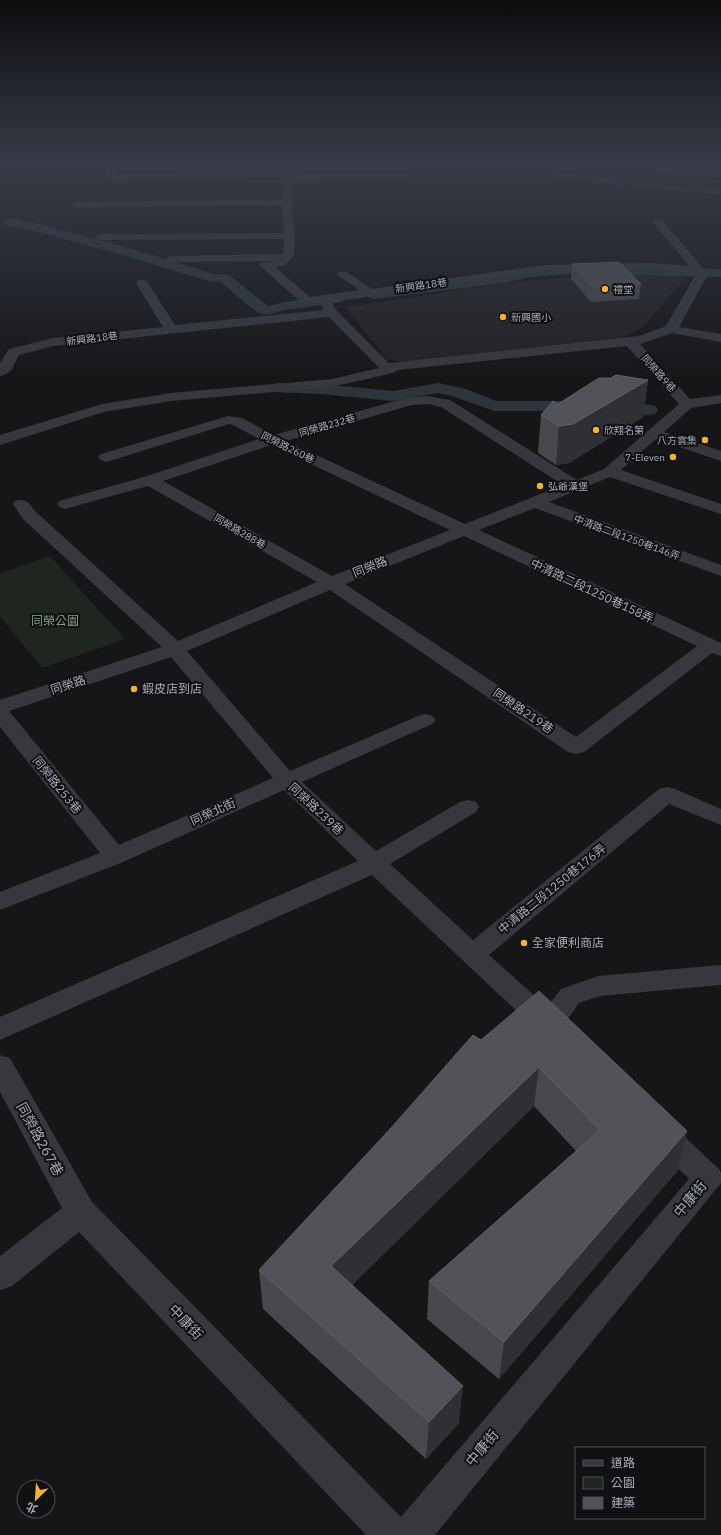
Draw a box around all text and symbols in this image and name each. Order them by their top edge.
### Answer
street label: 新興路18巷 [394,275,448,296]
place label: 禮堂 [613,283,633,296]
marker: 禮堂 [600,284,610,294]
place label: 新興國小 [511,311,551,324]
marker: 新興國小 [498,312,508,322]
street label: 新興路18巷 [65,329,119,348]
street label: 同榮路9巷 [638,352,679,395]
street label: 同榮路232巷 [297,411,357,440]
place label: 欣翔名第 [604,424,644,437]
marker: 欣翔名第 [591,425,601,435]
street label: 同榮路260巷 [259,429,317,466]
place label: 八方雲集 [657,434,697,447]
marker: 八方雲集 [700,435,710,445]
place label: 7-Eleven [625,451,665,464]
marker: 7-Eleven [668,452,678,462]
place label: 弘爺漢堡 [548,480,588,493]
marker: 弘爺漢堡 [535,481,545,491]
street label: 同榮路288巷 [211,511,268,552]
street label: 中清路二段1250巷146弄 [572,512,682,563]
street label: 同榮路 [350,553,389,580]
street label: 中清路二段1250巷158弄 [528,555,656,626]
park label: 同榮公園 [31,613,79,628]
street label: 同榮路 [48,672,87,697]
place label: 蝦皮店到店 [142,681,202,696]
marker: 蝦皮店到店 [129,684,139,694]
street label: 同榮路219巷 [490,685,556,736]
street label: 同榮路253巷 [30,753,85,816]
street label: 同榮路239巷 [286,779,347,838]
street label: 同榮北街 [188,795,238,828]
street label: 中清路二段1250巷176弄 [495,840,609,937]
place label: 全家便利商店 [532,935,604,950]
marker: 全家便利商店 [519,938,529,948]
street label: 同榮路267巷 [12,1099,68,1179]
street label: 中康街 [670,1177,710,1221]
street label: 中康街 [165,1301,207,1343]
street label: 中康街 [462,1426,502,1470]
legend [575,1447,705,1519]
text: 道路 [611,1455,635,1470]
text: 公園 [611,1475,635,1490]
north arrow [16,1479,56,1519]
text: 建築 [611,1495,635,1510]
text: 北 [24,1499,40,1517]

